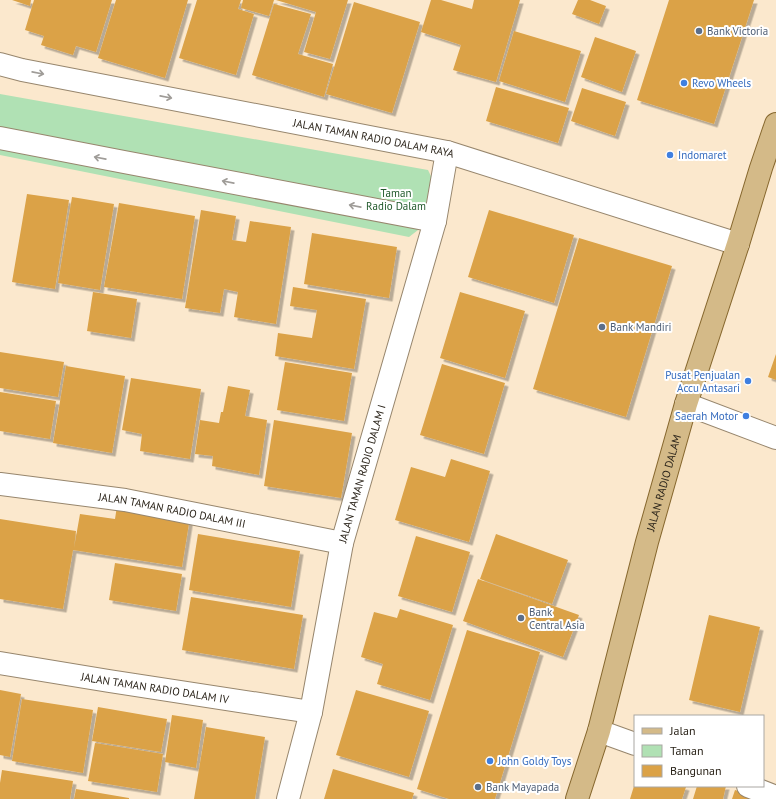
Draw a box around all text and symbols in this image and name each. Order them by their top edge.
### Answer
place label: Bank Victoria [707,24,768,38]
marker: Bank Victoria [694,26,704,36]
one-way arrow [31,69,44,77]
place label: Revo Wheels [692,76,752,90]
marker: Revo Wheels [679,78,689,88]
one-way arrow [159,94,172,102]
street label: JALAN TAMAN RADIO DALAM RAYA [291,115,457,161]
place label: Indomaret [678,148,727,162]
marker: Indomaret [665,150,675,160]
one-way arrow [94,153,107,161]
one-way arrow [222,178,235,186]
park label: Taman Radio Dalam [366,186,426,213]
one-way arrow [349,202,362,210]
place label: Bank Mandiri [610,320,672,334]
marker: Bank Mandiri [597,322,607,332]
place label: Pusat Penjualan Accu Antasari [665,368,740,395]
marker: Pusat Penjualan Accu Antasari [743,376,753,386]
street label: JALAN TAMAN RADIO DALAM I [335,403,389,545]
place label: Saerah Motor [675,409,738,423]
marker: Saerah Motor [741,411,751,421]
street label: JALAN RADIO DALAM [643,433,684,534]
street label: JALAN TAMAN RADIO DALAM III [97,490,247,531]
place label: Bank Central Asia [529,605,585,632]
marker: Bank Central Asia [516,613,526,623]
street label: JALAN TAMAN RADIO DALAM IV [79,669,231,706]
legend [634,715,764,787]
text: Jalan [669,723,695,738]
text: Taman [670,743,704,758]
place label: John Goldy Toys [497,754,572,768]
marker: John Goldy Toys [485,756,495,766]
text: Bangunan [670,763,722,778]
place label: Bank Mayapada [486,780,559,794]
marker: Bank Mayapada [473,782,483,792]

